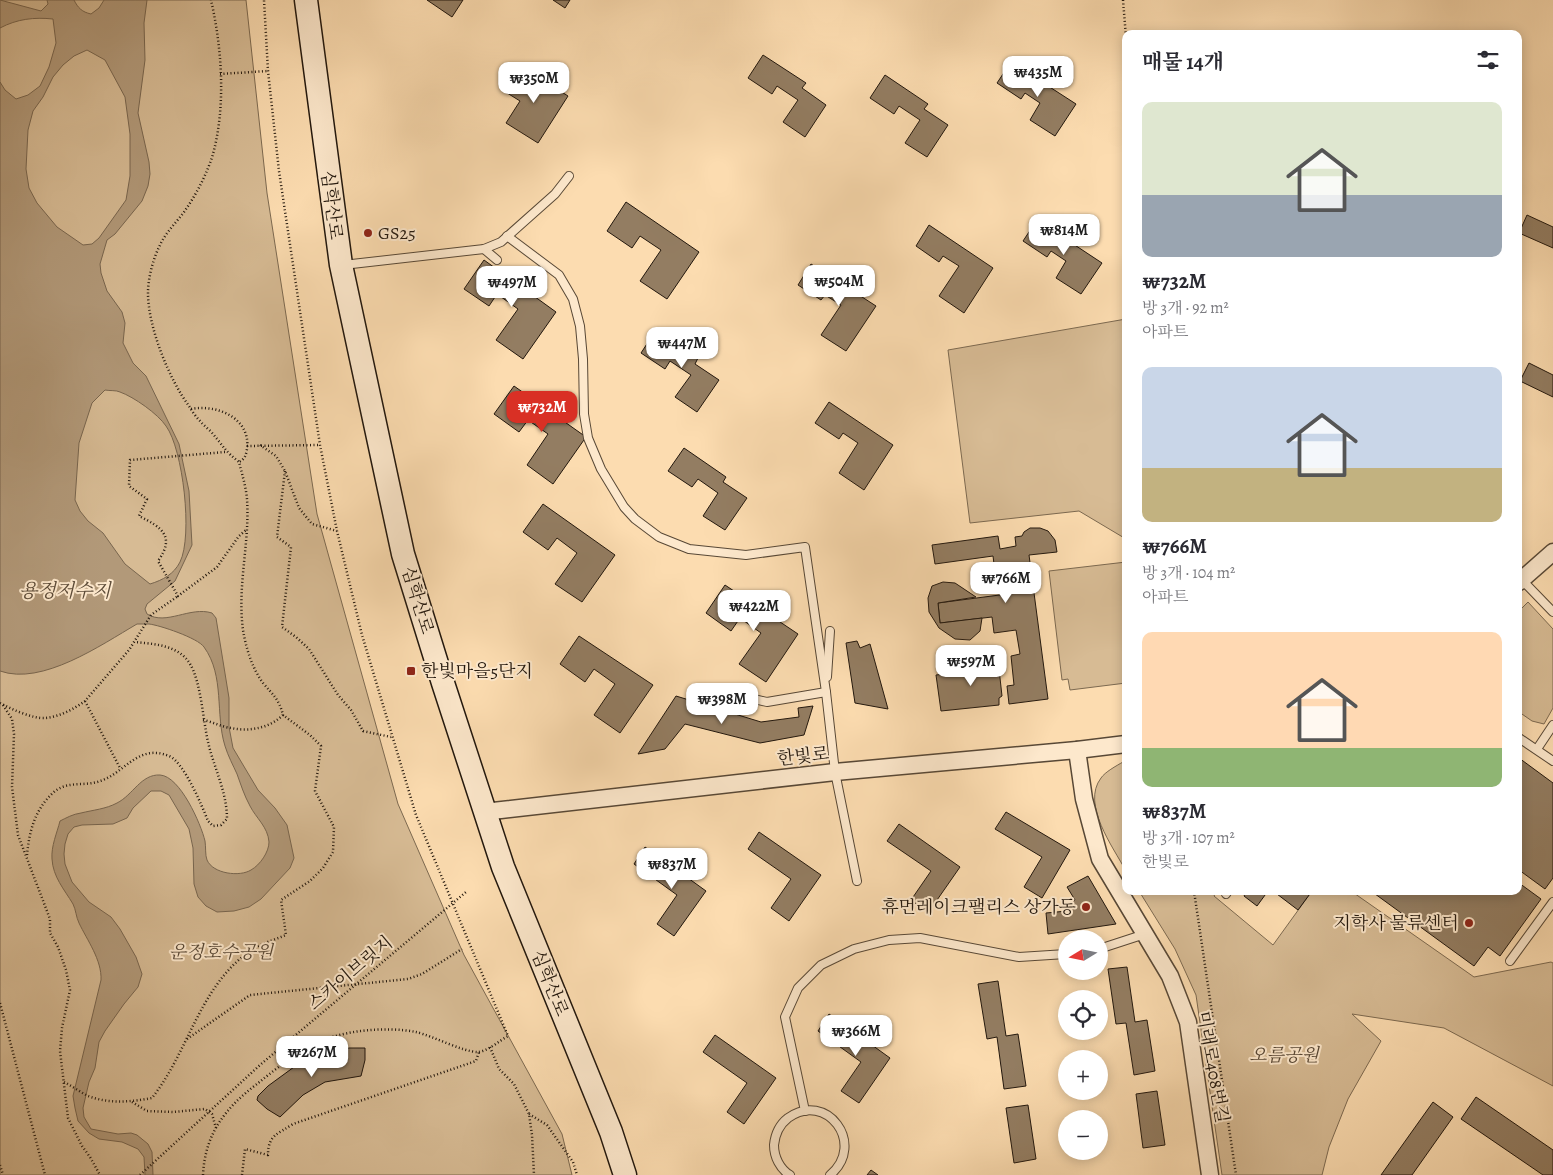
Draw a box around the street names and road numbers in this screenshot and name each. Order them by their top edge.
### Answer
street label: 심학산로 [316,169,348,241]
street label: 심학산로 [396,563,440,637]
street label: 한빛로 [776,741,830,771]
street label: 스카이브릿지 [302,930,398,1016]
street label: 심학산로 [526,946,574,1020]
street label: 미래로408번길 [1191,1009,1235,1125]

